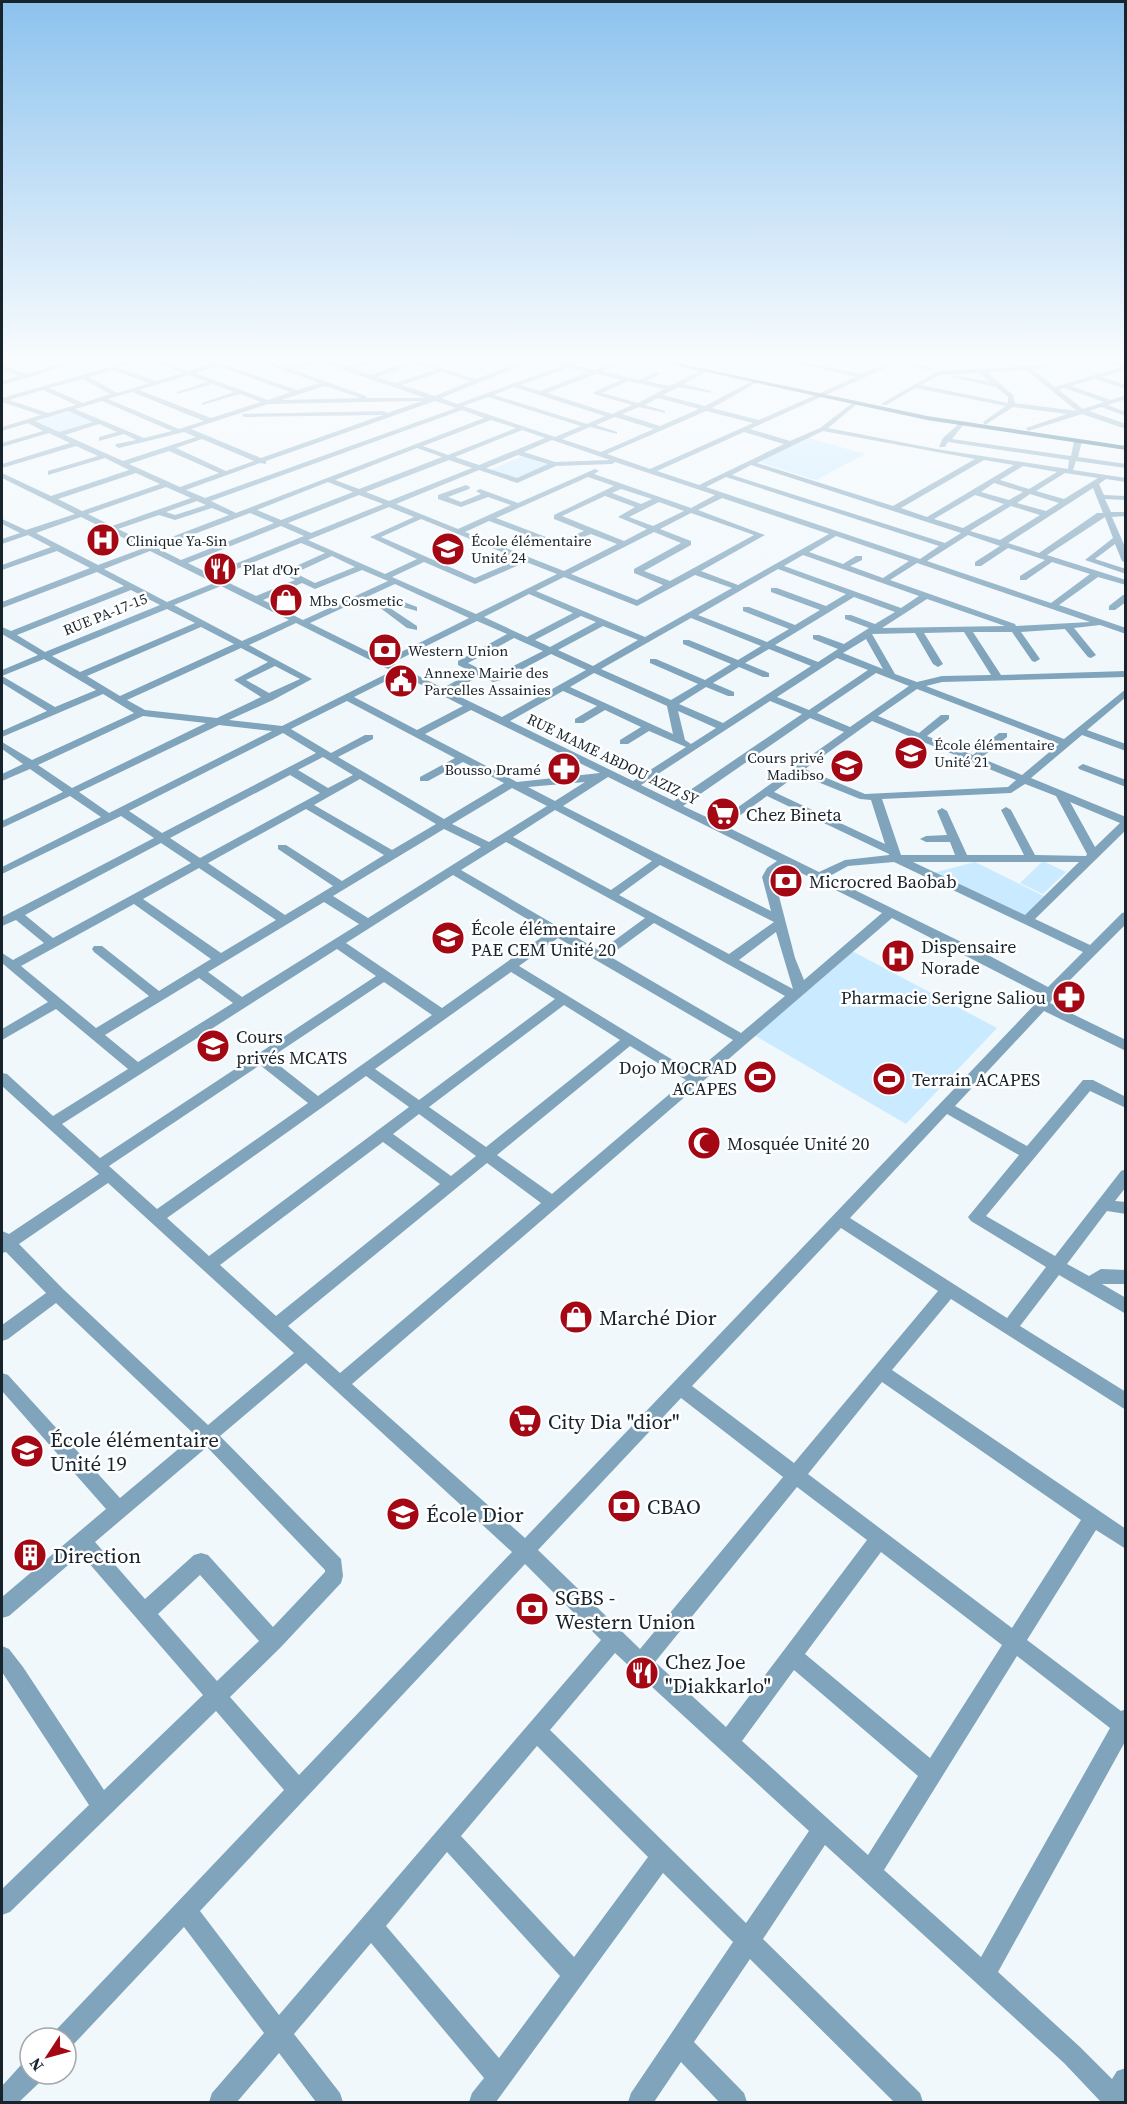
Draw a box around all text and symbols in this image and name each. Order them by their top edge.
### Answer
hospital icon: Clinique Ya-Sin [85,522,121,558]
place label: Clinique Ya-Sin [126,530,227,551]
place label: École élémentaire Unité 24 [471,530,592,568]
school or university icon: École élémentaire Unité 24 [430,531,466,567]
restaurant icon: Plat d'Or [202,551,238,587]
place label: Plat d'Or [243,559,300,580]
shop icon: Mbs Cosmetic [268,582,304,618]
street label: RUE PA-17-15 [60,588,150,640]
place label: Mbs Cosmetic [309,590,403,611]
bank icon: Western Union [367,632,403,668]
place label: Western Union [408,640,508,661]
place label: Annexe Mairie des Parcelles Assainies [424,662,551,700]
public building icon: Annexe Mairie des Parcelles Assainies [383,663,419,699]
street label: RUE MAME ABDOU AZIZ SY [524,708,703,810]
place label: École élémentaire Unité 21 [934,734,1055,772]
school or university icon: École élémentaire Unité 21 [893,735,929,771]
place label: Cours privé Madibso [747,747,824,785]
school or university icon: Cours privé Madibso [829,748,865,784]
pharmacy icon: Bousso Dramé [546,751,582,787]
place label: Bousso Dramé [444,759,541,780]
supermarket icon: Chez Bineta [705,796,741,832]
place label: Chez Bineta [746,802,842,827]
bank icon: Microcred Baobab [768,863,804,899]
place label: Microcred Baobab [809,869,957,894]
place label: École élémentaire PAE CEM Unité 20 [471,916,616,962]
school or university icon: École élémentaire PAE CEM Unité 20 [430,920,466,956]
place label: Dispensaire Norade [921,934,1016,980]
hospital icon: Dispensaire Norade [880,938,916,974]
pharmacy icon: Pharmacie Serigne Saliou [1051,979,1087,1015]
place label: Pharmacie Serigne Saliou [841,985,1046,1010]
place label: Cours privés MCATS [236,1024,347,1070]
school or university icon: Cours privés MCATS [195,1028,231,1064]
place label: Dojo MOCRAD ACAPES [619,1055,737,1101]
sports icon: Dojo MOCRAD ACAPES [742,1059,778,1095]
sports icon: Terrain ACAPES [871,1061,907,1097]
place label: Terrain ACAPES [912,1067,1040,1092]
mosque icon: Mosquée Unité 20 [686,1125,722,1161]
place label: Mosquée Unité 20 [727,1131,870,1156]
shop icon: Marché Dior [558,1299,594,1335]
place label: Marché Dior [599,1303,717,1332]
supermarket icon: City Dia "dior" [507,1403,543,1439]
place label: City Dia "dior" [548,1407,679,1436]
place label: École élémentaire Unité 19 [50,1425,219,1478]
school or university icon: École élémentaire Unité 19 [9,1433,45,1469]
bank icon: CBAO [606,1488,642,1524]
place label: CBAO [647,1492,701,1521]
school or university icon: École Dior [385,1496,421,1532]
place label: École Dior [426,1500,524,1529]
building icon: Direction [12,1537,48,1573]
place label: Direction [53,1541,141,1570]
place label: SGBS - Western Union [555,1583,696,1636]
bank icon: SGBS - Western Union [514,1591,550,1627]
place label: Chez Joe "Diakkarlo" [665,1647,771,1700]
restaurant icon: Chez Joe "Diakkarlo" [624,1655,660,1691]
north arrow [18,2026,78,2086]
text: N [23,2053,48,2076]

